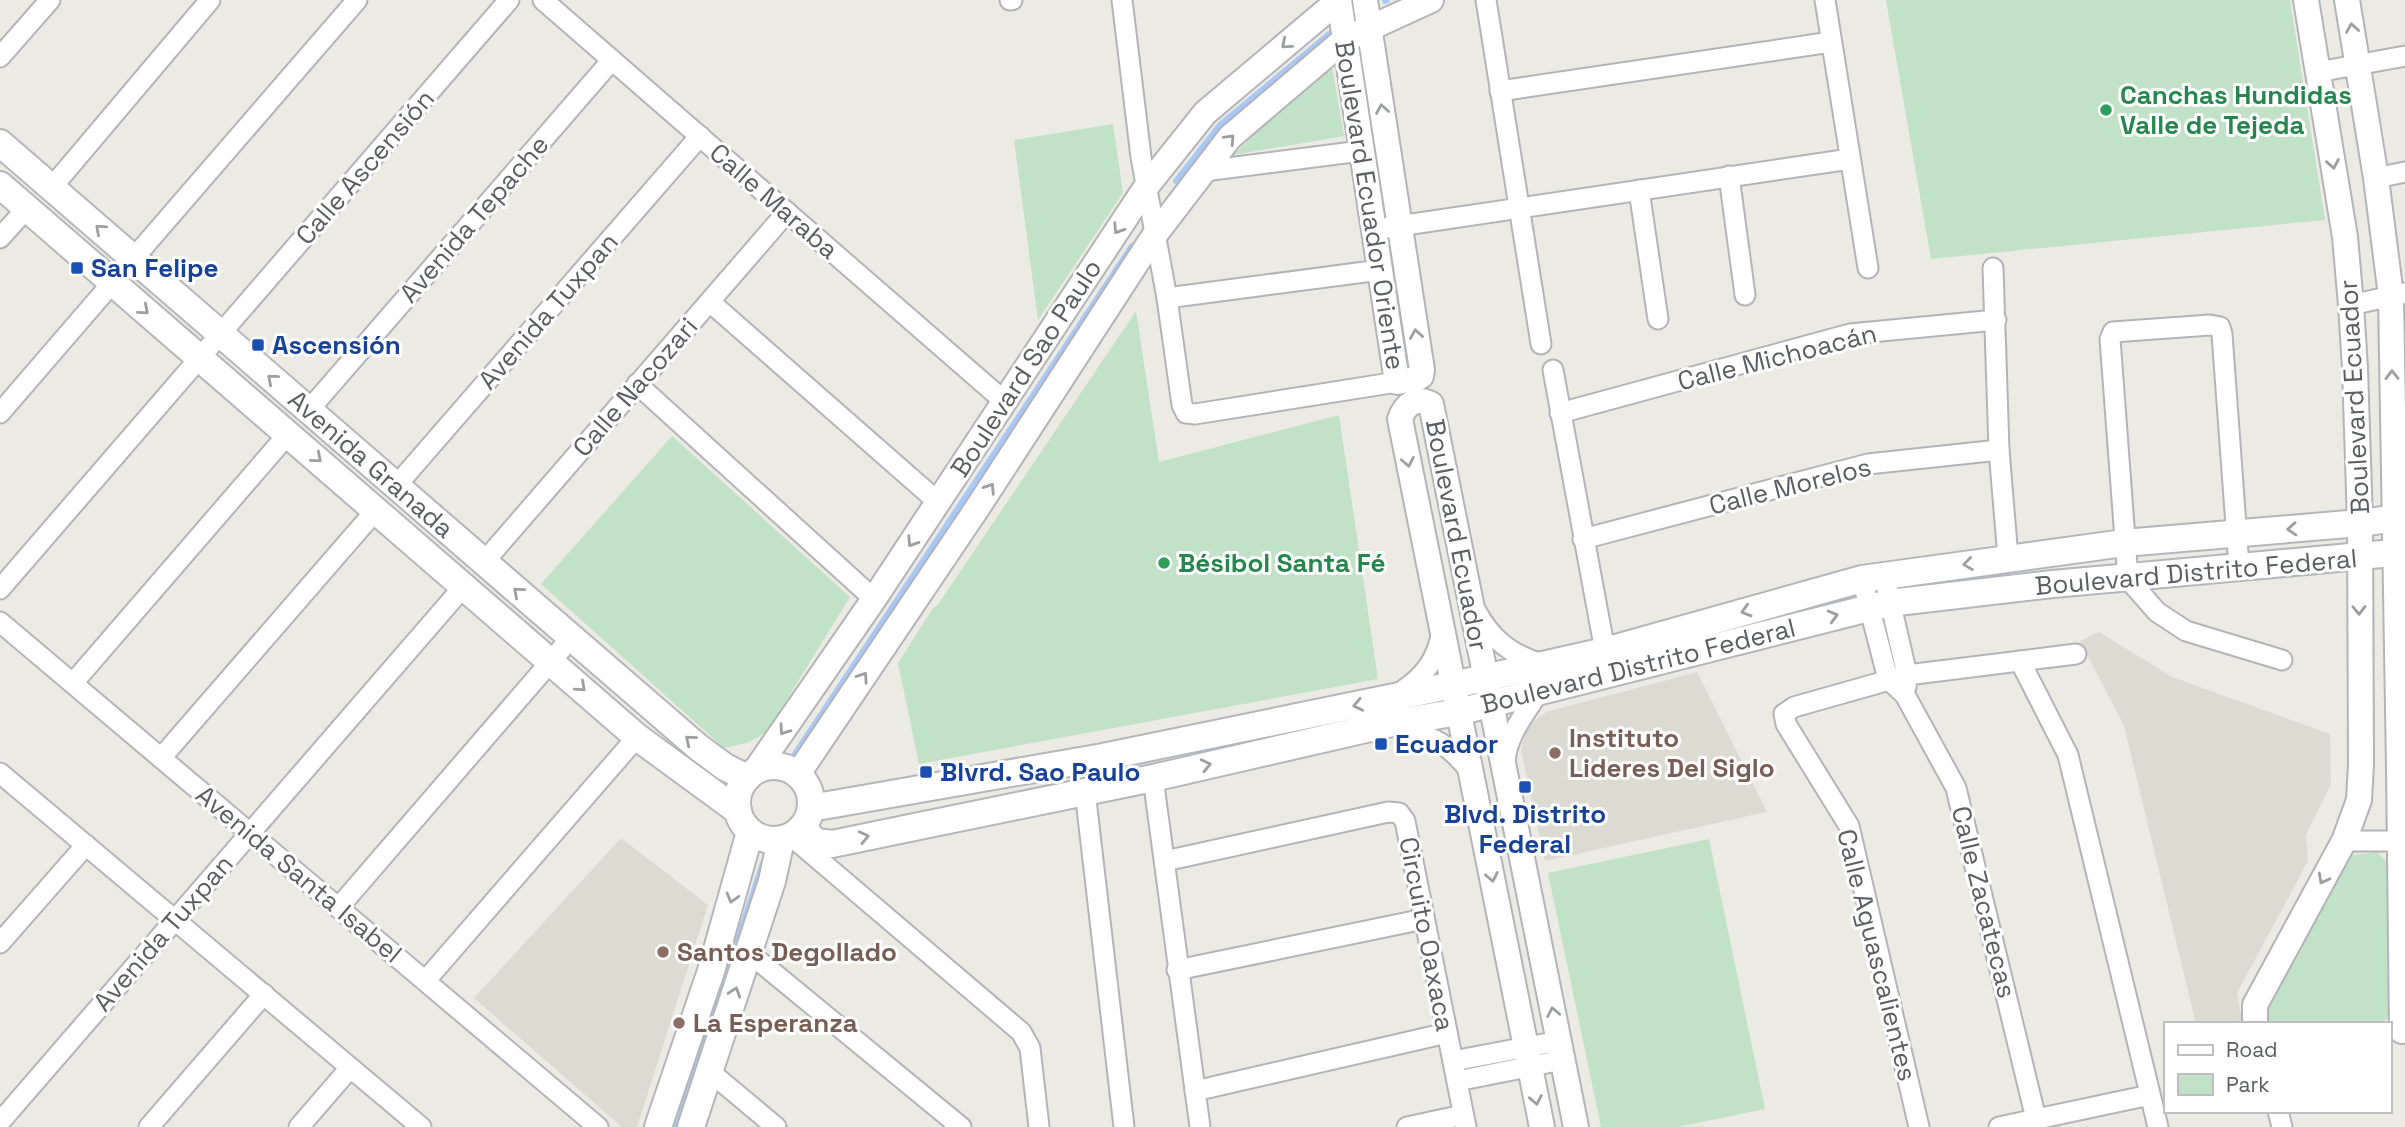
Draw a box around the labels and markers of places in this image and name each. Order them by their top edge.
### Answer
place label: Canchas Hundidas Valle de Tejeda [2120,78,2352,142]
marker: Canchas Hundidas Valle de Tejeda [2098,102,2114,118]
place label: San Felipe [91,251,219,285]
marker: San Felipe [69,260,85,276]
place label: Ascensión [272,328,401,362]
marker: Ascensión [250,337,266,353]
place label: Bésibol Santa Fé [1178,546,1386,580]
marker: Bésibol Santa Fé [1156,555,1172,571]
place label: Instituto Lideres Del Siglo [1569,721,1775,785]
place label: Ecuador [1395,727,1498,761]
marker: Ecuador [1373,736,1389,752]
marker: Instituto Lideres Del Siglo [1547,745,1563,761]
place label: Blvrd. Sao Paulo [940,755,1140,789]
marker: Blvrd. Sao Paulo [918,764,934,780]
marker: Blvd. Distrito Federal [1517,779,1533,795]
place label: Blvd. Distrito Federal [1444,797,1606,861]
place label: Santos Degollado [677,935,897,969]
marker: Santos Degollado [655,944,671,960]
place label: La Esperanza [693,1006,858,1040]
marker: La Esperanza [671,1015,687,1031]

